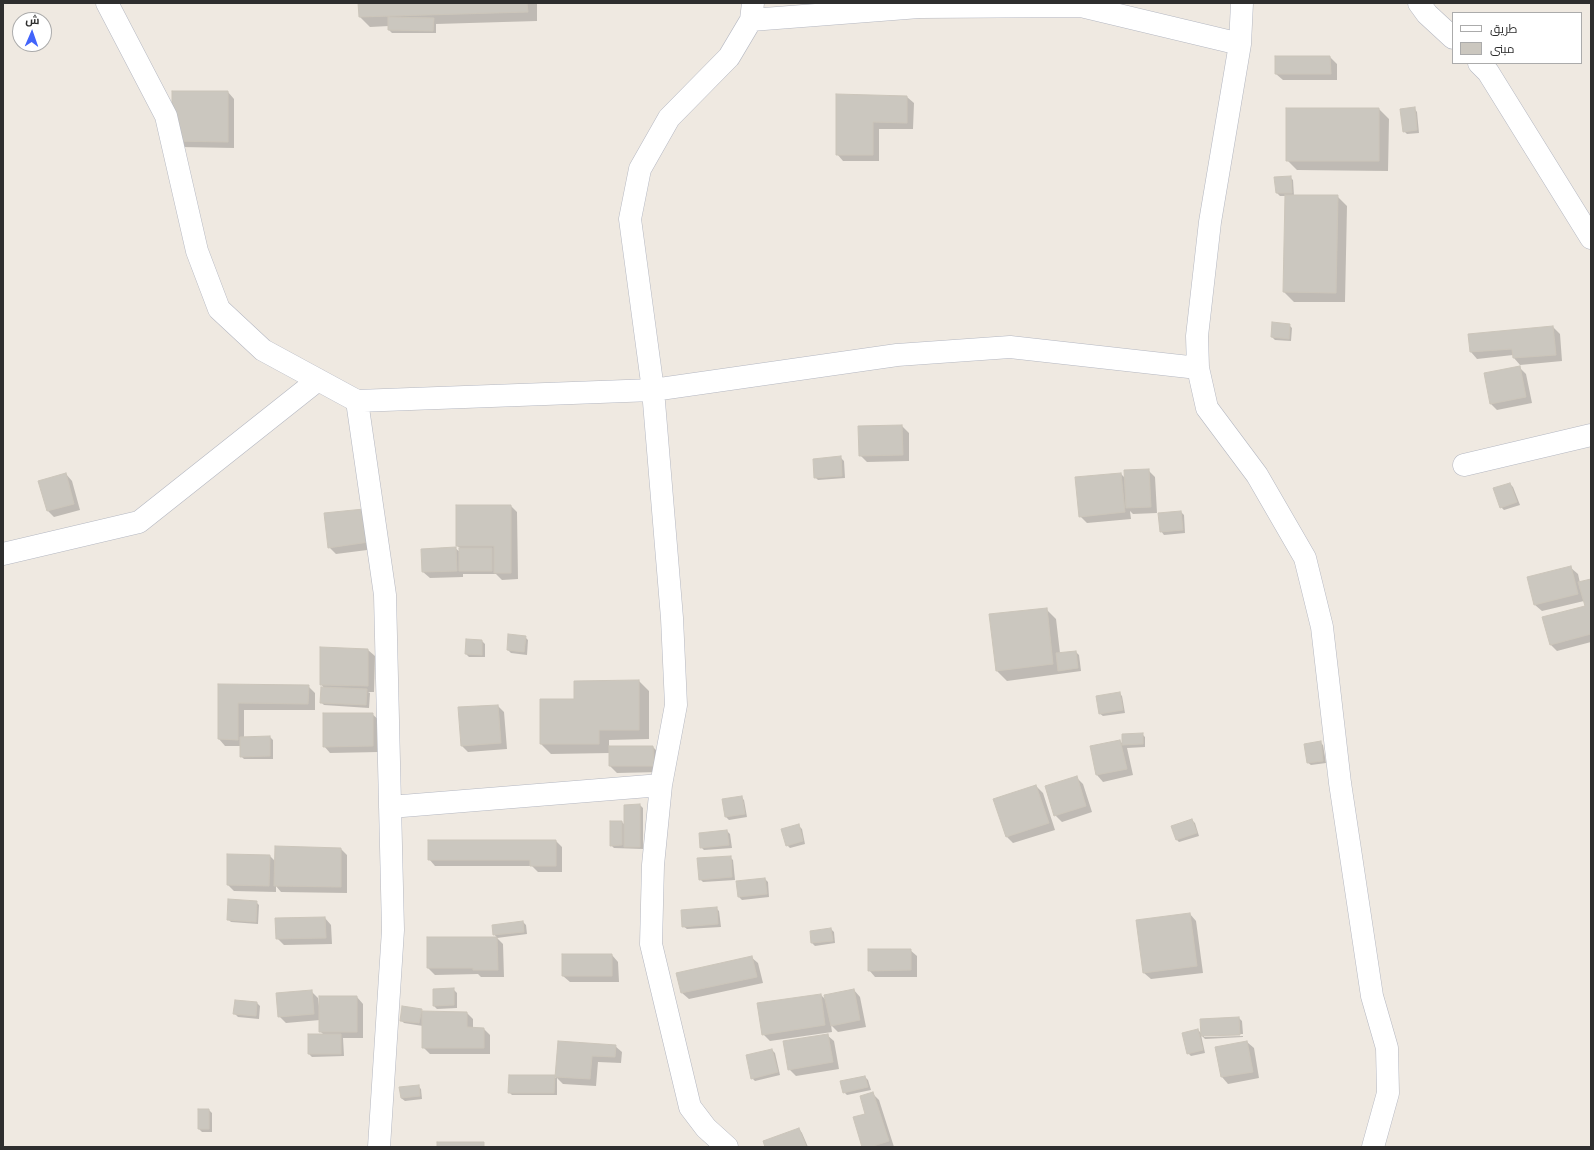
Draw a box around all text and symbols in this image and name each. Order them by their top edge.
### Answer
north arrow [12,12,52,52]
legend [1452,12,1582,64]
text: ش [25,14,40,27]
text: طريق [1490,22,1517,36]
text: مبنى [1490,42,1515,56]

